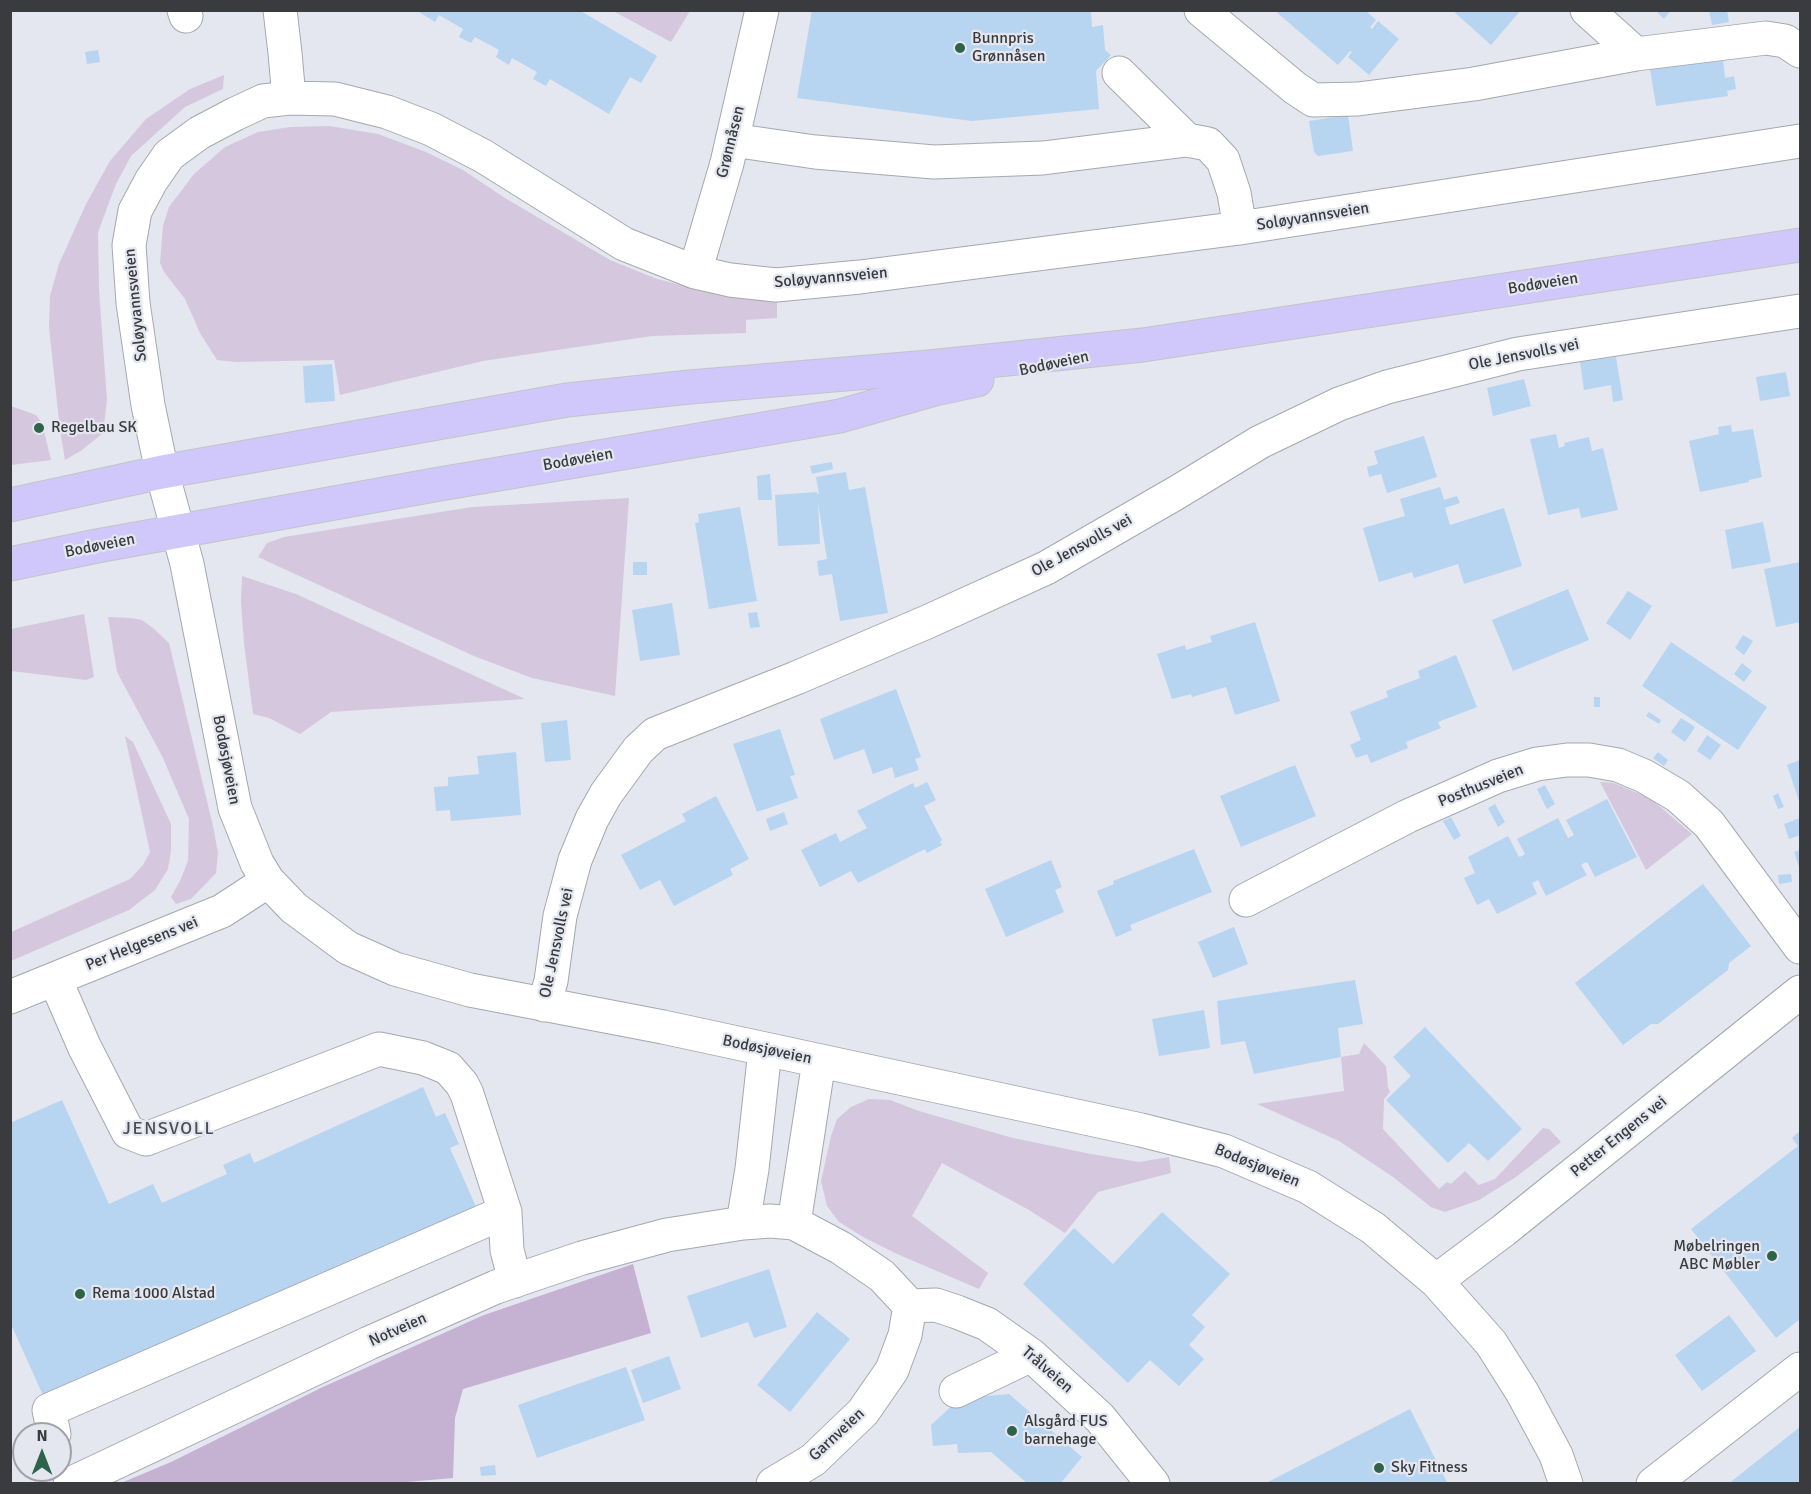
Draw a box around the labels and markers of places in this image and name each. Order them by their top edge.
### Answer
place label: Bunnpris Grønnåsen [972,29,1046,67]
marker: Bunnpris Grønnåsen [953,41,967,55]
place label: Regelbau SK [51,418,137,438]
marker: Regelbau SK [32,421,46,435]
place label: Møbelringen ABC Møbler [1673,1237,1760,1275]
marker: Møbelringen ABC Møbler [1765,1249,1779,1263]
place label: Rema 1000 Alstad [92,1284,215,1304]
marker: Rema 1000 Alstad [73,1287,87,1301]
place label: Alsgård FUS barnehage [1024,1412,1108,1450]
marker: Alsgård FUS barnehage [1005,1424,1019,1438]
place label: Sky Fitness [1391,1458,1468,1478]
marker: Sky Fitness [1372,1461,1386,1475]

